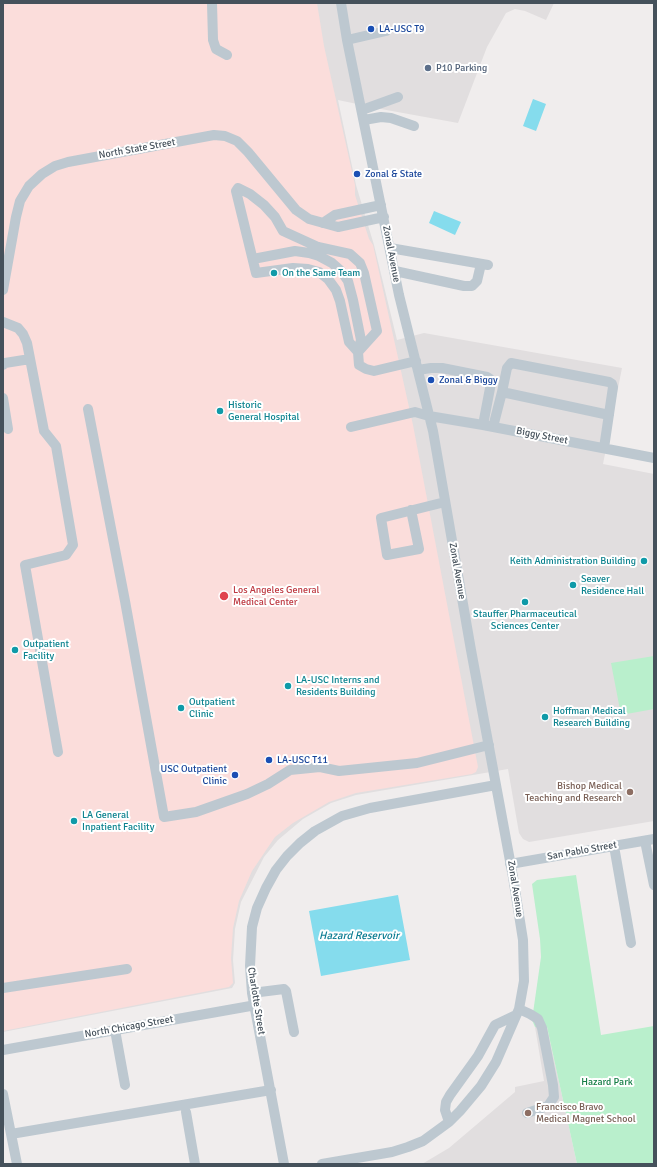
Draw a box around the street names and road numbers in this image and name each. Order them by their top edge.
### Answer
street label: North State Street [98,136,176,162]
street label: Zonal Avenue [380,225,402,283]
street label: Biggy Street [515,425,569,447]
street label: Zonal Avenue [446,542,468,600]
street label: San Pablo Street [546,839,618,863]
street label: Zonal Avenue [505,860,525,918]
street label: Charlotte Street [245,966,267,1036]
street label: North Chicago Street [84,1013,174,1041]

